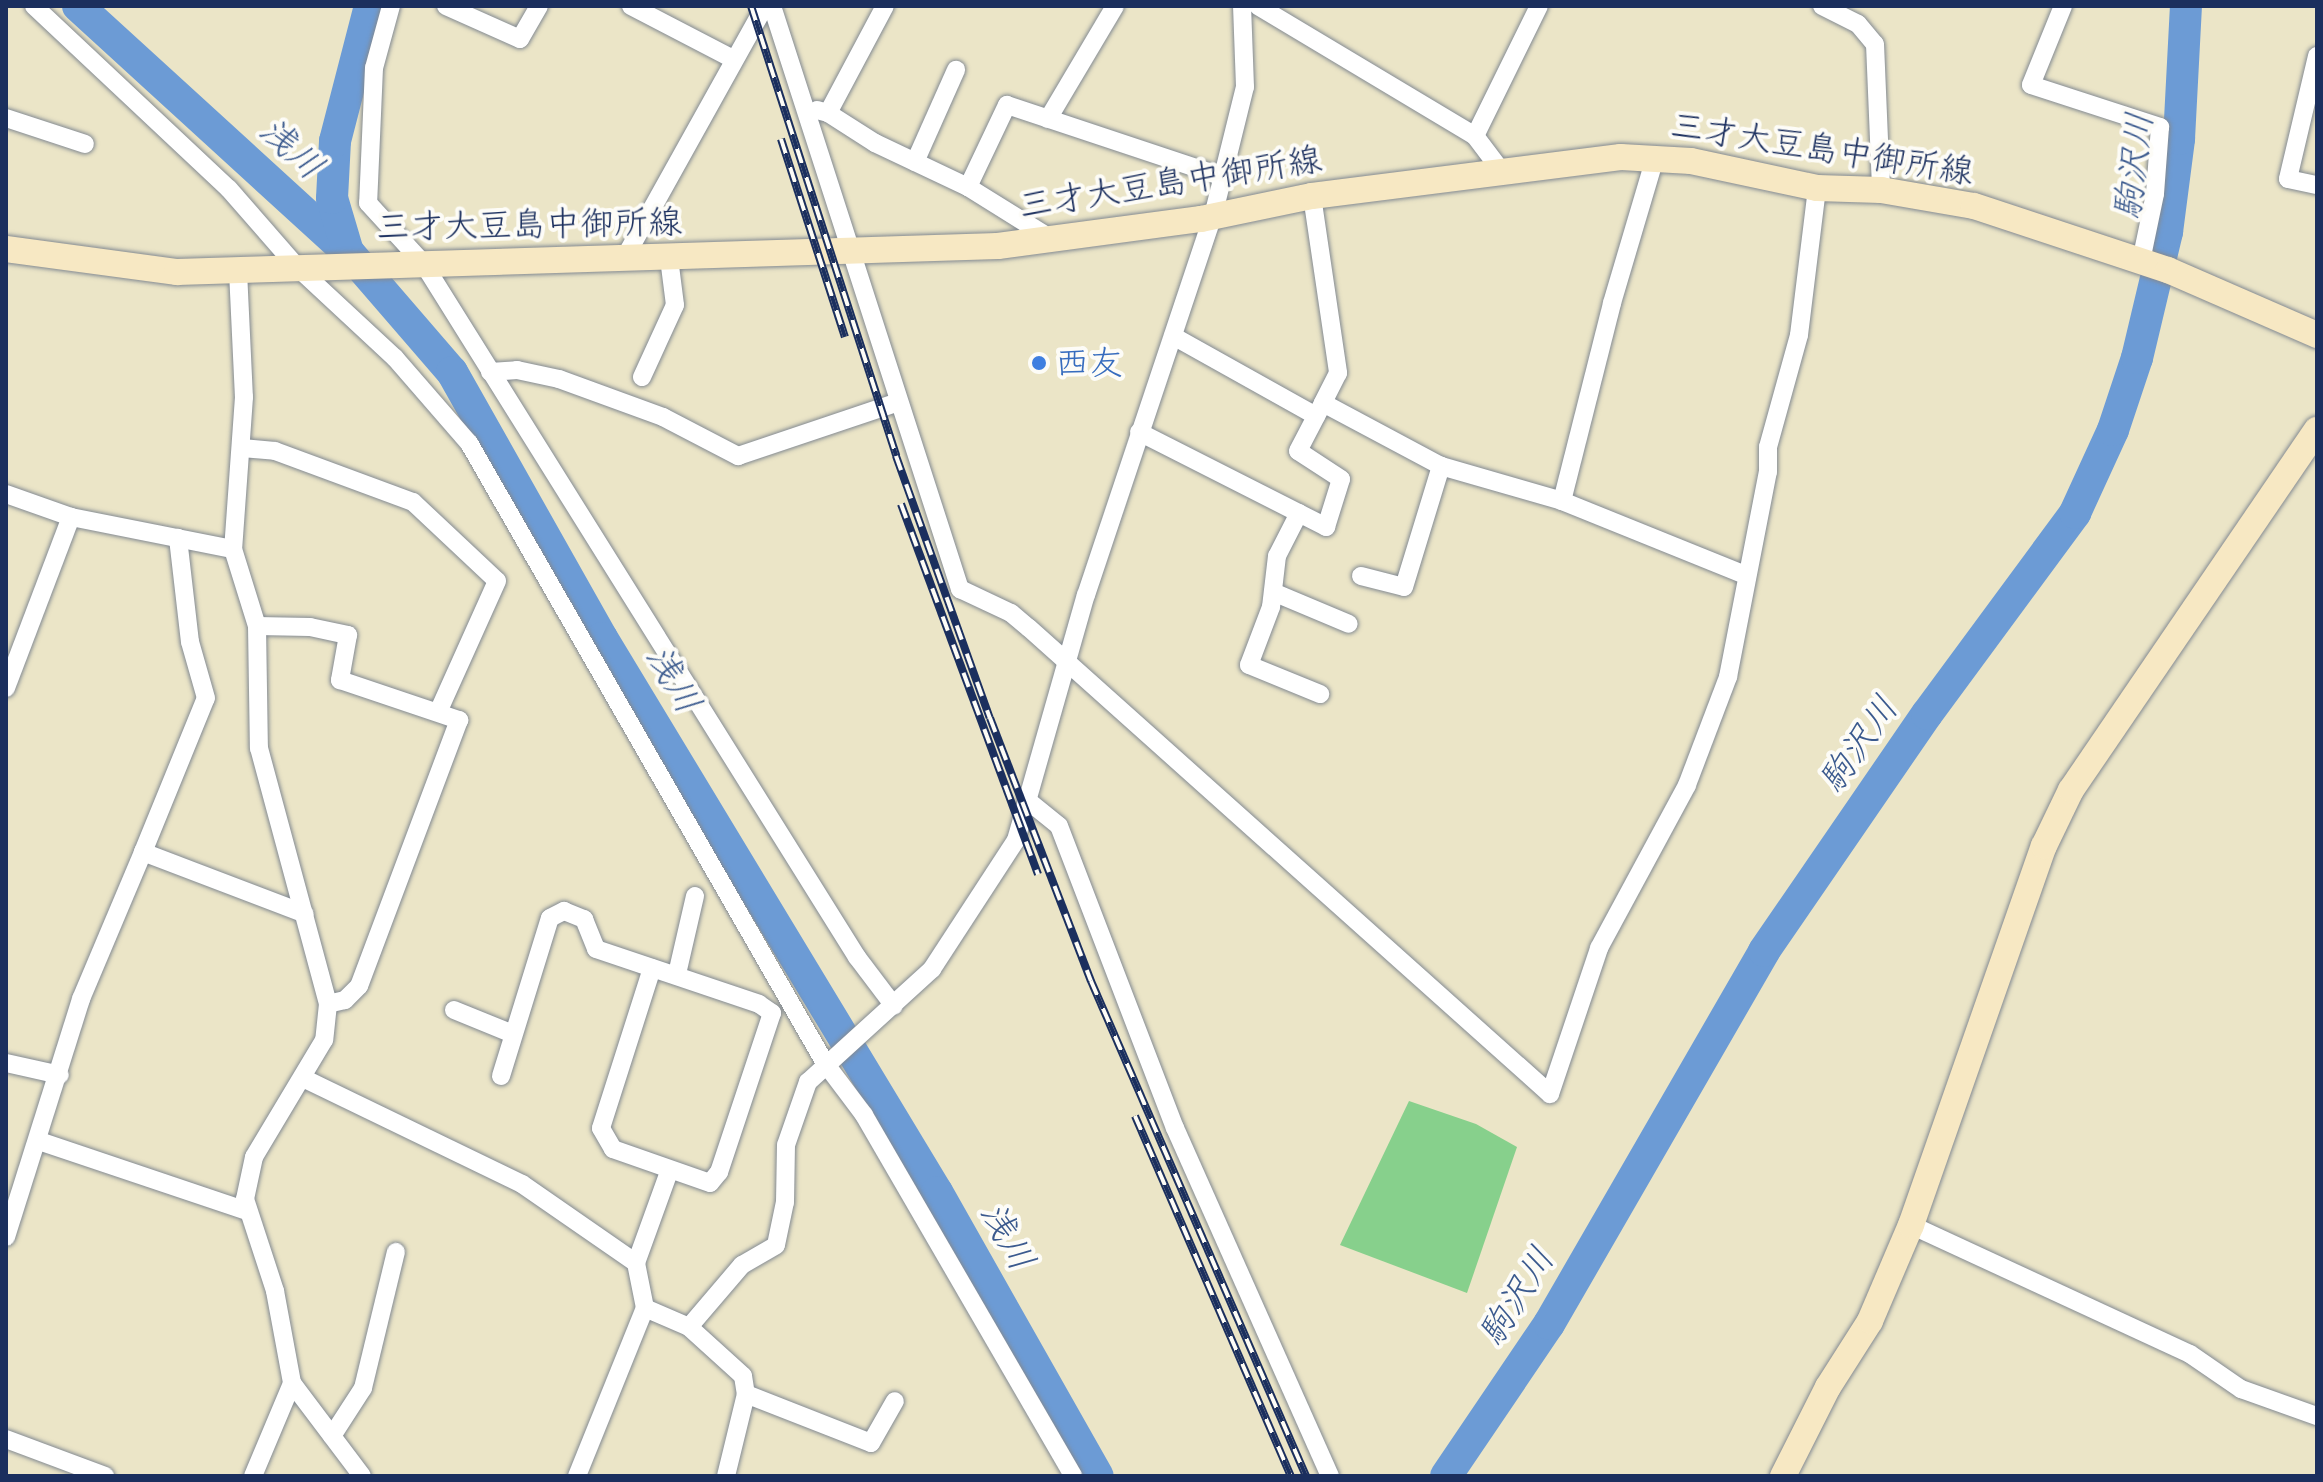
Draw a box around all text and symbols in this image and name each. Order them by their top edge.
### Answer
street label: 三才大豆島中御所線 [1668,104,1976,192]
water label: 浅川 [251,108,333,188]
water label: 駒沢川 [2105,110,2161,222]
street label: 三才大豆島中御所線 [1016,138,1324,226]
street label: 三才大豆島中御所線 [376,201,682,247]
place label: 西友 [1055,343,1123,383]
marker: 西友 [1030,354,1048,372]
water label: 浅川 [637,637,711,721]
water label: 駒沢川 [1809,687,1907,801]
water label: 浅川 [971,1194,1045,1278]
water label: 駒沢川 [1469,1239,1563,1353]

